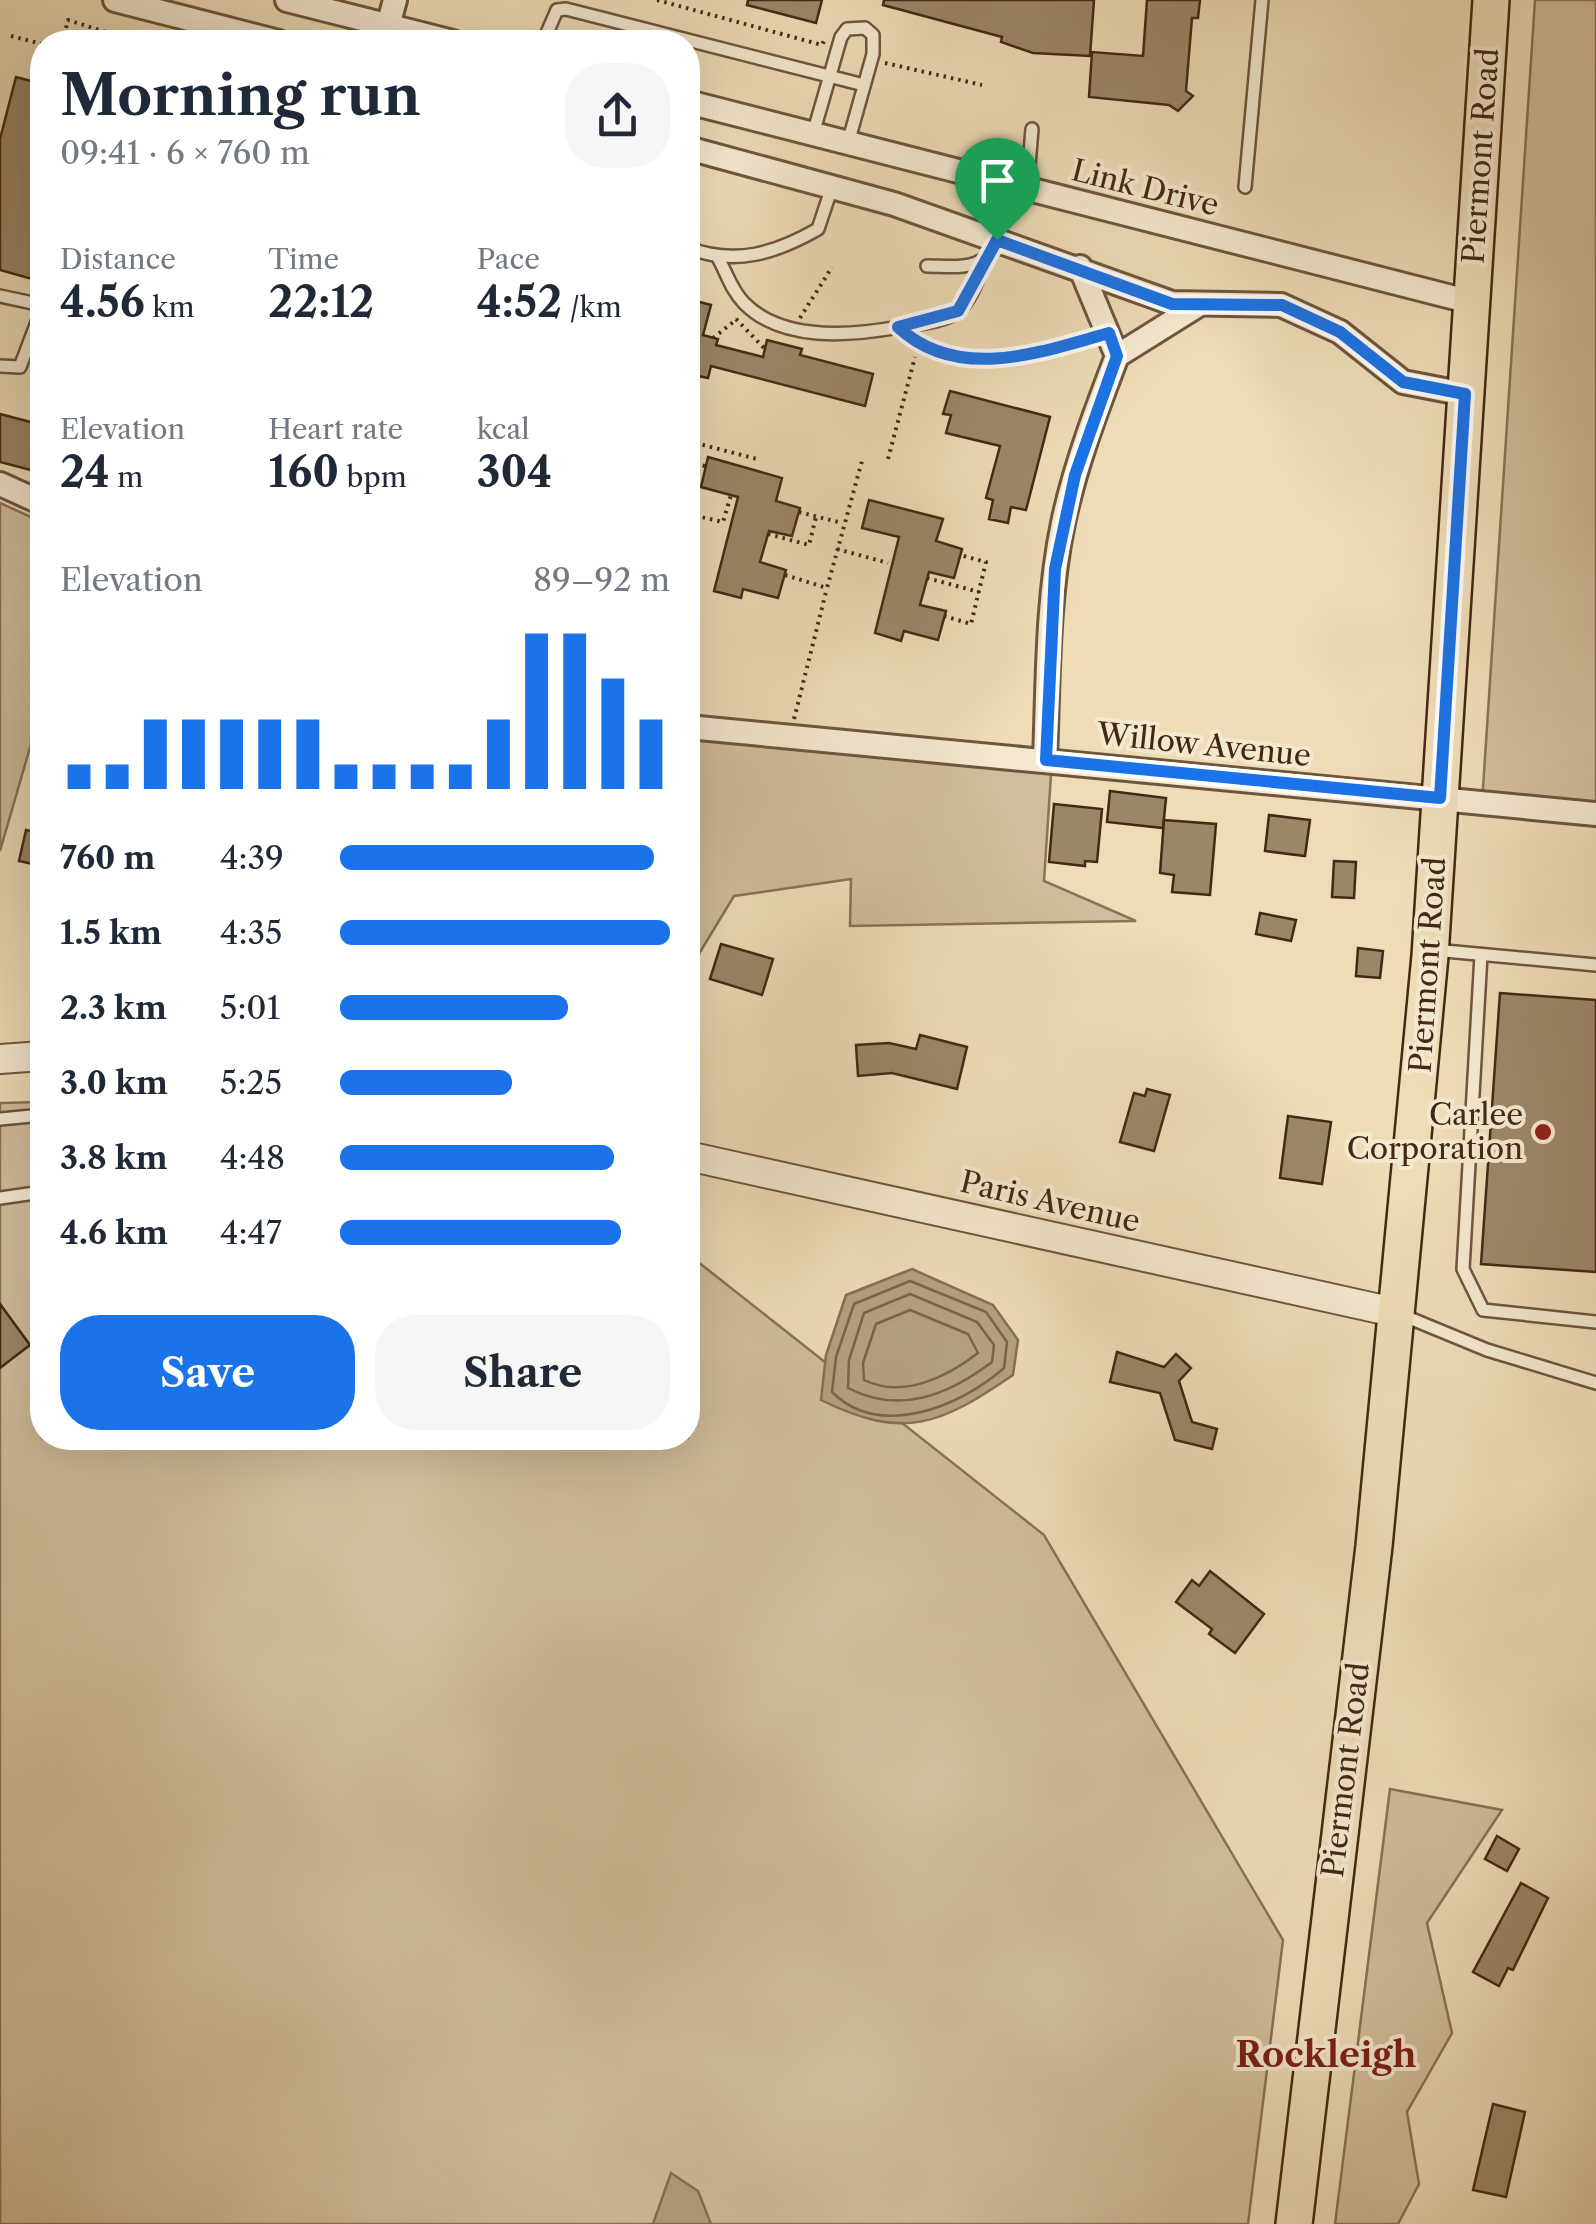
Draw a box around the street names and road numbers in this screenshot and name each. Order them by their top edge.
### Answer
street label: Piermont Road [1455,47,1506,265]
street label: Link Drive [1068,151,1222,224]
street label: Willow Avenue [1094,715,1313,774]
street label: Piermont Road [1402,856,1453,1074]
street label: Paris Avenue [957,1163,1144,1240]
street label: Piermont Road [1314,1660,1377,1880]

